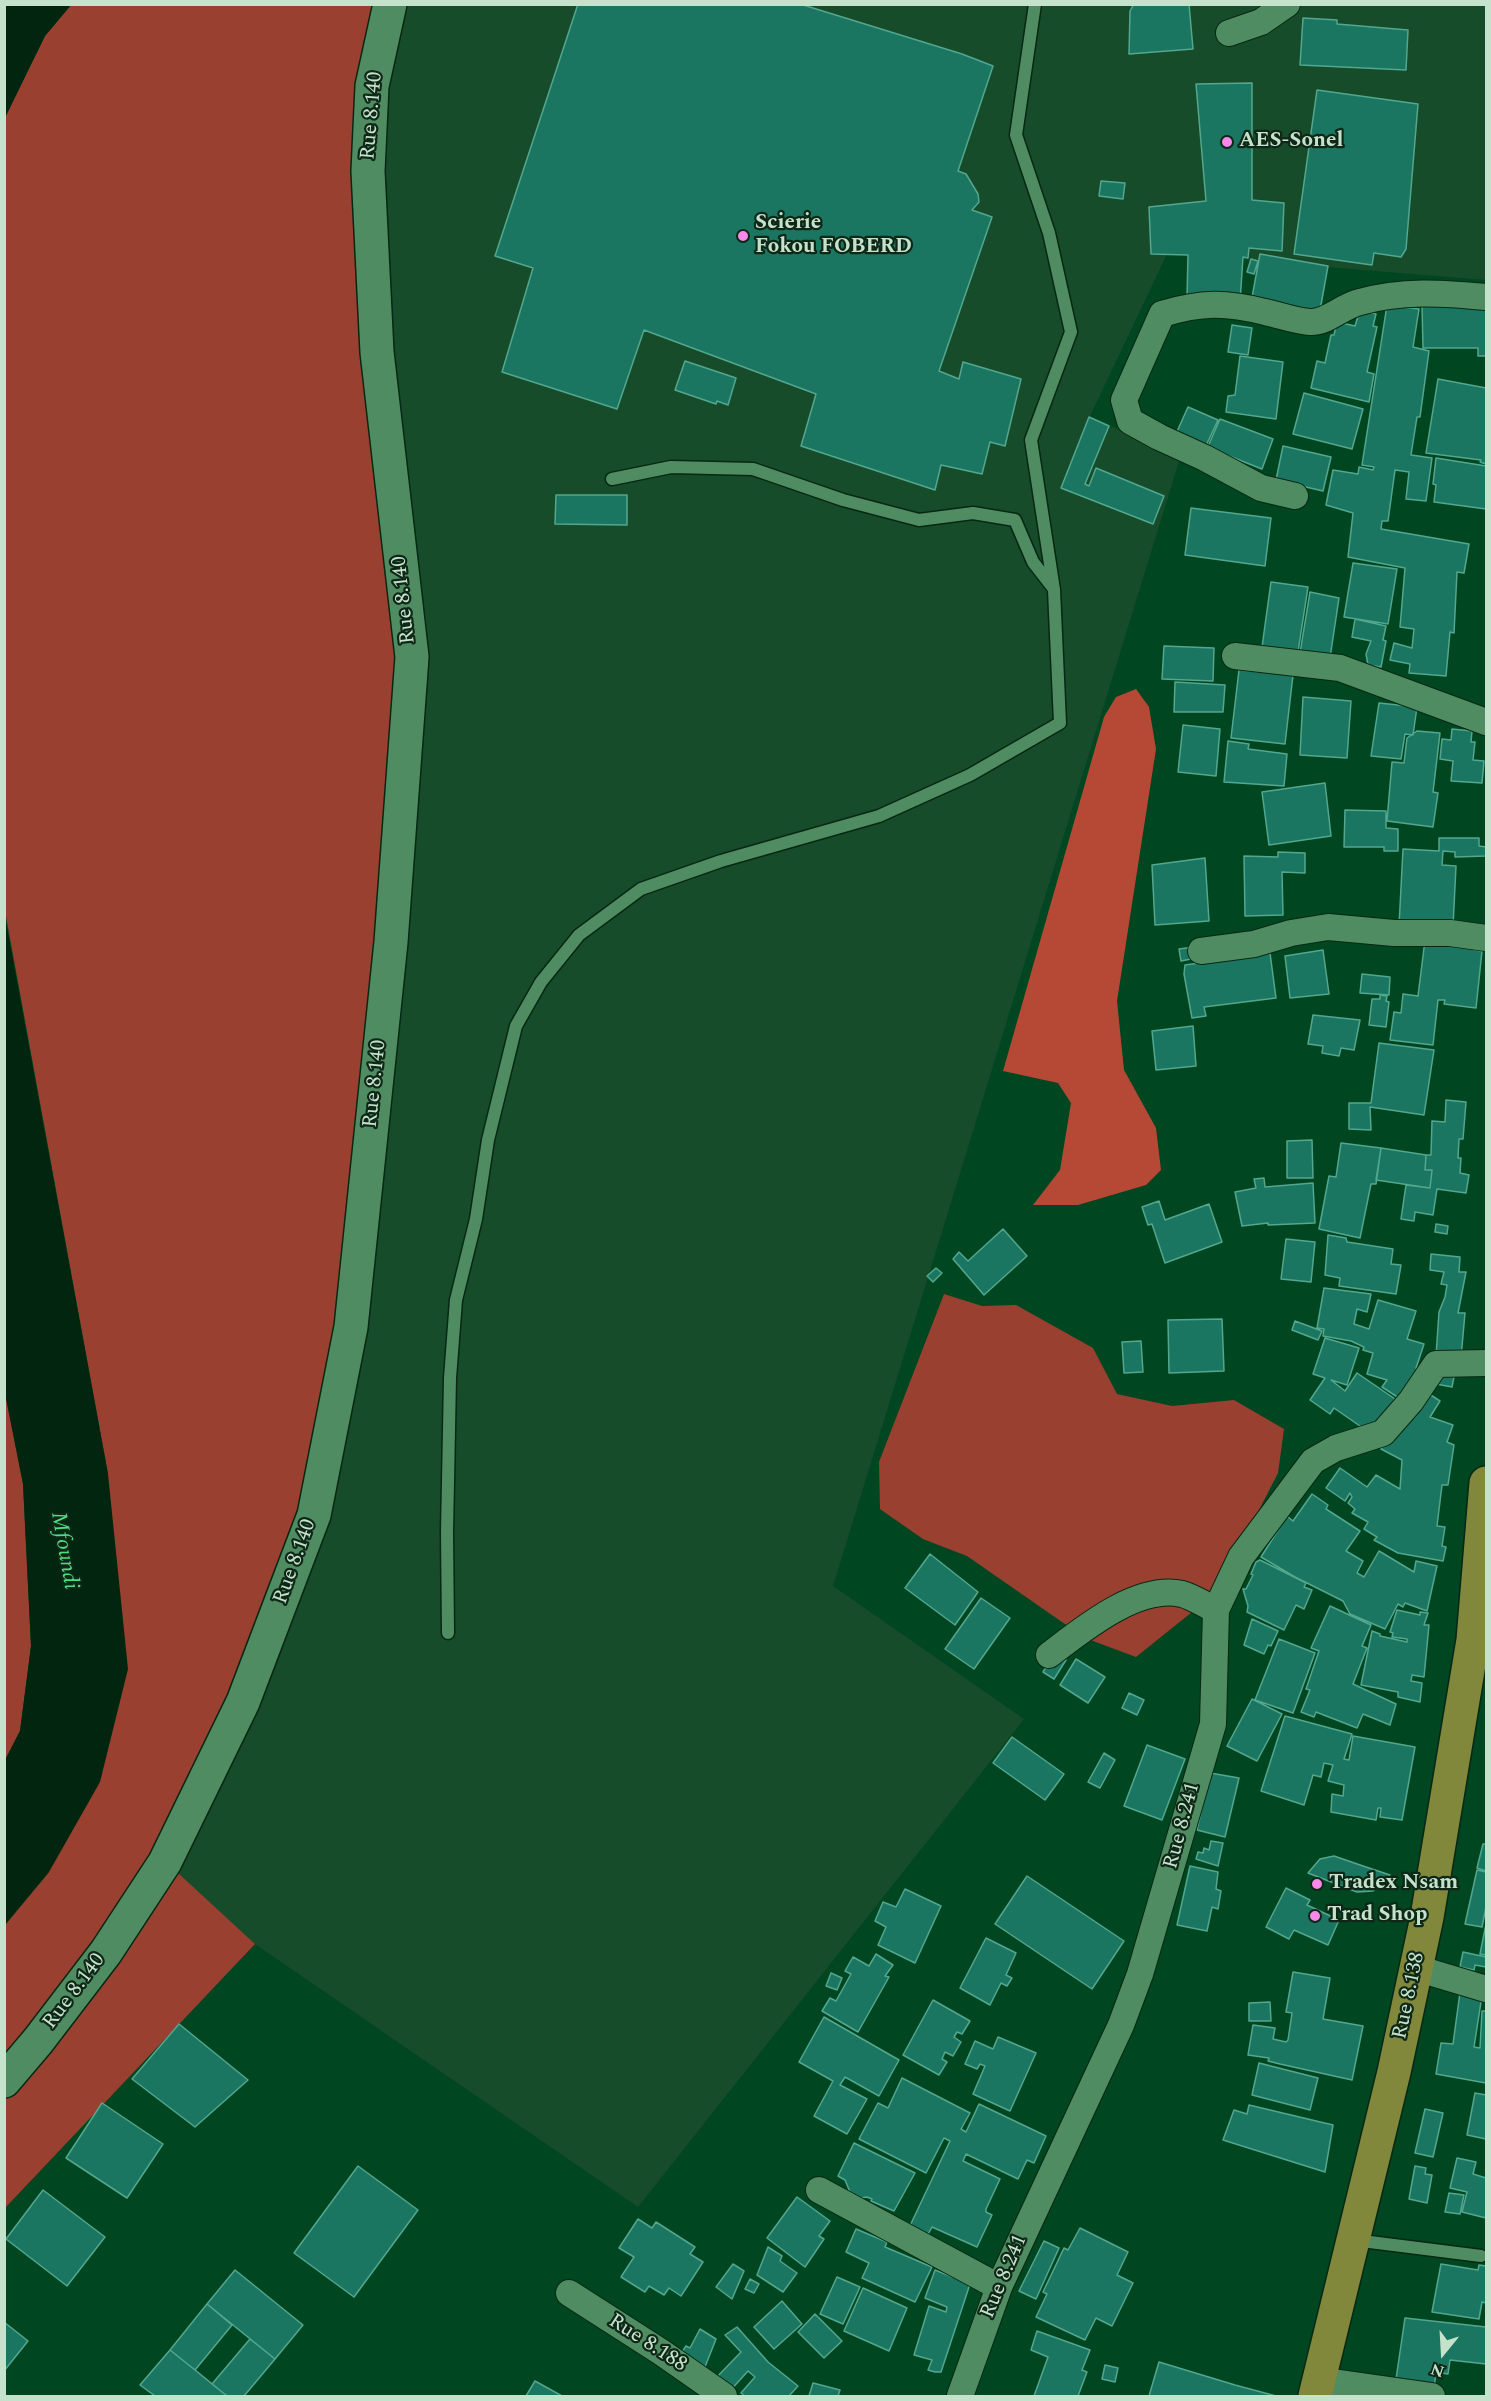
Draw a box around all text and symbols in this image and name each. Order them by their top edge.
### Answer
street label: Rue 8.140 [357,71,389,161]
place label: AES-Sonel [1239,129,1343,155]
marker: AES-Sonel [1220,135,1234,149]
place label: Scierie Fokou FOBERD [755,211,912,261]
marker: Scierie Fokou FOBERD [736,229,750,243]
street label: Rue 8.140 [388,555,422,645]
street label: Rue 8.140 [359,1039,393,1129]
water label: Mfoundi [43,1510,83,1592]
street label: Rue 8.140 [269,1516,323,1608]
street label: Rue 8.241 [1159,1780,1207,1872]
place label: Tradex Nsam [1329,1871,1458,1897]
marker: Tradex Nsam [1310,1877,1324,1891]
place label: Trad Shop [1327,1903,1427,1929]
marker: Trad Shop [1308,1909,1322,1923]
street label: Rue 8.140 [38,1949,112,2035]
street label: Rue 8.138 [1388,1950,1432,2042]
street label: Rue 8.241 [976,2231,1034,2323]
street label: Rue 8.188 [603,2309,691,2379]
north arrow [1413,2323,1473,2383]
text: N [1428,2357,1447,2384]

